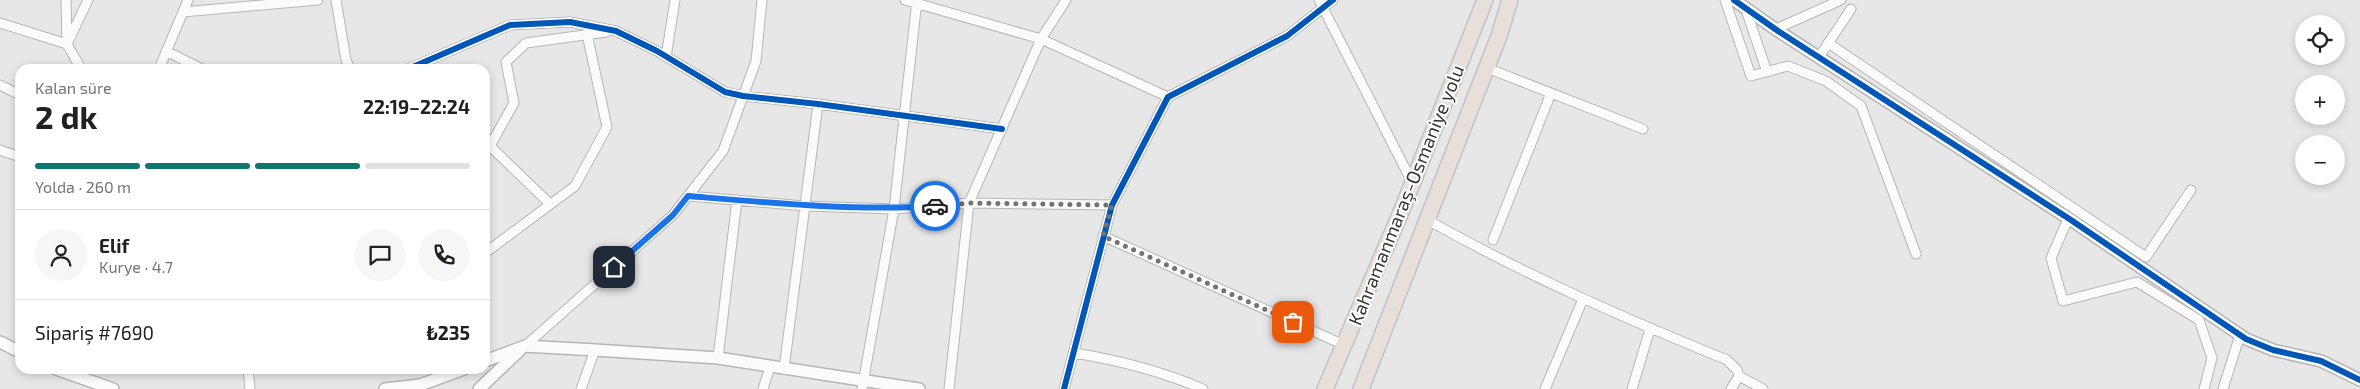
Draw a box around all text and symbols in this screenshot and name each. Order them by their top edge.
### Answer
map controls [2295,15,2345,185]
button: locate [2295,15,2345,65]
street label: Kahramanmaraş-Osmaniye yolu [1343,61,1469,329]
button: + [2295,75,2345,125]
text: Kalan süre [35,78,112,97]
text: 22:19–22:24 [363,95,470,118]
text: 2 dk [35,97,98,135]
button: − [2295,135,2345,185]
text: Yolda · 260 m [35,177,131,196]
courier [910,181,960,231]
icon: car [921,192,949,220]
button: person [35,229,87,281]
button: chat [354,229,406,281]
button: phone [418,229,470,281]
text: Elif [99,234,129,257]
pin [593,246,635,288]
icon: home [600,253,628,281]
text: Kurye · 4.7 [99,257,173,276]
pin [1272,301,1314,343]
icon: bag [1279,308,1307,336]
text: Sipariş #7690 [35,321,154,344]
text: ₺235 [426,321,470,344]

